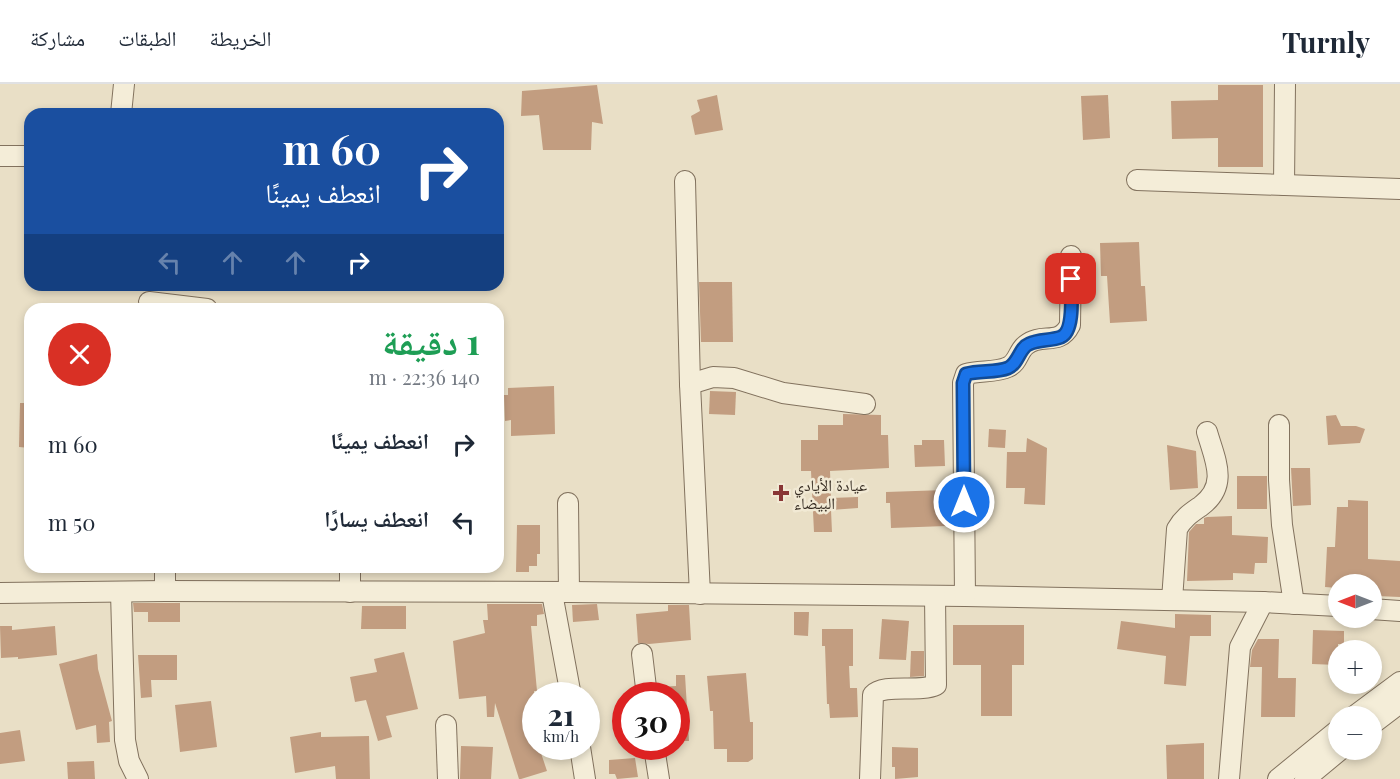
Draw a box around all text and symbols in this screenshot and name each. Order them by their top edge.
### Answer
text: مشاركة [30,23,85,51]
text: الطبقات [118,23,177,51]
text: الخريطة [210,23,271,51]
text: Turnly [1282,23,1370,60]
text: 60 m [283,120,381,176]
icon: right [402,132,480,210]
text: انعطف يمينًا [265,174,381,210]
icon: left [153,246,186,279]
icon: ahead [216,246,249,279]
icon: ahead [279,246,312,279]
icon: right [342,246,375,279]
pin [1045,253,1096,304]
icon: arrive [1054,262,1087,295]
text: 1 دقيقة [382,316,480,364]
button: close [48,323,111,386]
text: 140 m · 22:36 [369,363,480,390]
text: انعطف يمينًا [331,425,429,455]
icon: right [447,428,480,461]
text: 60 m [48,429,98,459]
position arrow [932,470,996,534]
place label: عيادة الأيادي البيضاء [794,474,867,513]
marker: عيادة الأيادي البيضاء [772,484,790,502]
text: انعطف يسارًا [324,503,429,533]
icon: left [447,506,480,539]
text: 50 m [48,507,95,537]
north arrow [1328,574,1382,628]
map controls [1328,574,1382,760]
button: + [1328,640,1382,694]
speed limit sign: 30 [612,682,690,760]
text: 21 [547,694,575,734]
button: − [1328,706,1382,760]
text: km/h [543,726,579,746]

